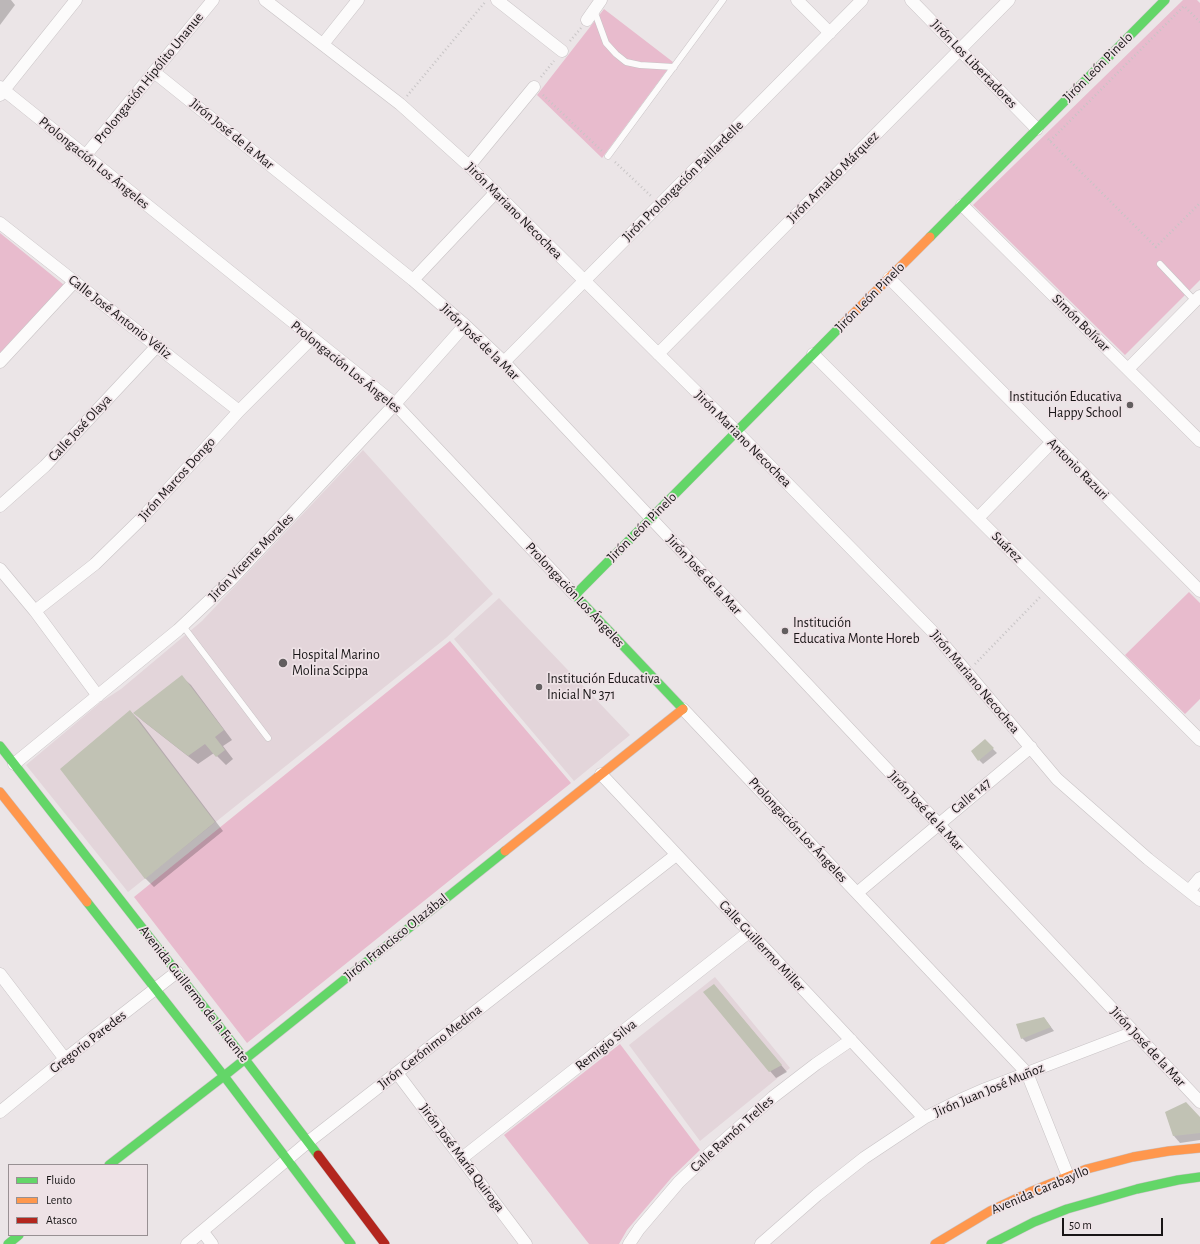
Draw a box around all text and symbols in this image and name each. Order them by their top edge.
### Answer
street label: Prolongación Hipólito Unanue [91,9,207,147]
street label: Jirón Los Libertadores [927,16,1021,112]
street label: Jirón León Pinelo [1060,29,1136,105]
street label: Jirón José de la Mar [187,95,277,173]
street label: Prolongación Los Ángeles [35,113,153,213]
street label: Jirón Prolongación Paillardelle [619,117,747,245]
street label: Jirón Arnaldo Márquez [784,128,882,226]
street label: Jirón Mariano Necochea [462,159,566,263]
street label: Jirón León Pinelo [832,259,908,335]
street label: Calle José Antonio Véliz [65,271,175,363]
street label: Simón Bolívar [1049,291,1113,355]
street label: Jirón José de la Mar [437,300,523,384]
street label: Prolongación Los Ángeles [287,317,405,417]
street label: Jirón Mariano Necochea [691,387,795,491]
place label: Institución Educativa Happy School [1009,389,1122,422]
street label: Calle José Olaya [45,391,115,465]
marker: Institución Educativa Happy School [1125,400,1135,410]
street label: Jirón Marcos Dongo [135,434,219,524]
street label: Antonio Razuri [1044,435,1112,503]
street label: Jirón León Pinelo [604,489,680,565]
street label: Jirón Vicente Morales [205,510,297,604]
street label: Suárez [988,528,1026,566]
street label: Jirón José de la Mar [663,531,745,619]
street label: Prolongación Los Ángeles [522,539,628,651]
place label: Institución Educativa Monte Horeb [793,615,920,648]
marker: Institución Educativa Monte Horeb [780,626,790,636]
street label: Jirón Mariano Necochea [927,627,1023,737]
place label: Hospital Marino Molina Scippa [292,647,380,680]
marker: Hospital Marino Molina Scippa [277,657,289,669]
place label: Institución Educativa Inicial Nº 371 [547,671,660,704]
marker: Institución Educativa Inicial Nº 371 [534,682,544,692]
street label: Jirón José de la Mar [885,767,967,855]
street label: Prolongación Los Ángeles [745,774,851,886]
street label: Calle 147 [948,775,994,817]
street label: Jirón Francisco Olazábal [341,890,451,984]
street label: Calle Guillermo Miller [715,897,809,995]
street label: Avenida Guillermo de la Fuente [135,922,253,1066]
street label: Jirón Gerónimo Medina [375,1001,485,1093]
street label: Jirón José de la Mar [1107,1003,1189,1091]
street label: Gregorio Paredes [46,1007,130,1077]
street label: Remigio Silva [572,1016,640,1074]
street label: Jirón Juan José Muñoz [931,1059,1047,1121]
street label: Calle Ramón Trelles [687,1092,777,1176]
street label: Jirón José María Quiroga [416,1101,508,1215]
street label: Avenida Carabayllo [989,1162,1091,1218]
legend [8,1164,148,1236]
text: Fluido [46,1174,75,1186]
text: Lento [46,1194,72,1206]
scale bar [1064,1210,1165,1236]
text: Atasco [46,1214,77,1226]
text: 50 m [1069,1219,1092,1231]

